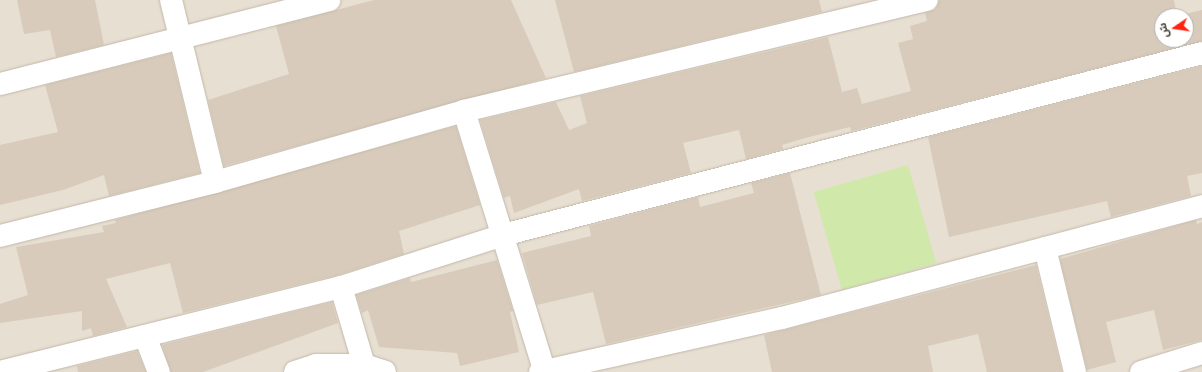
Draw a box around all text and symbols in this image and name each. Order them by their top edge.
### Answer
north arrow [1154,8,1194,48]
text: ش [1155,22,1172,39]

